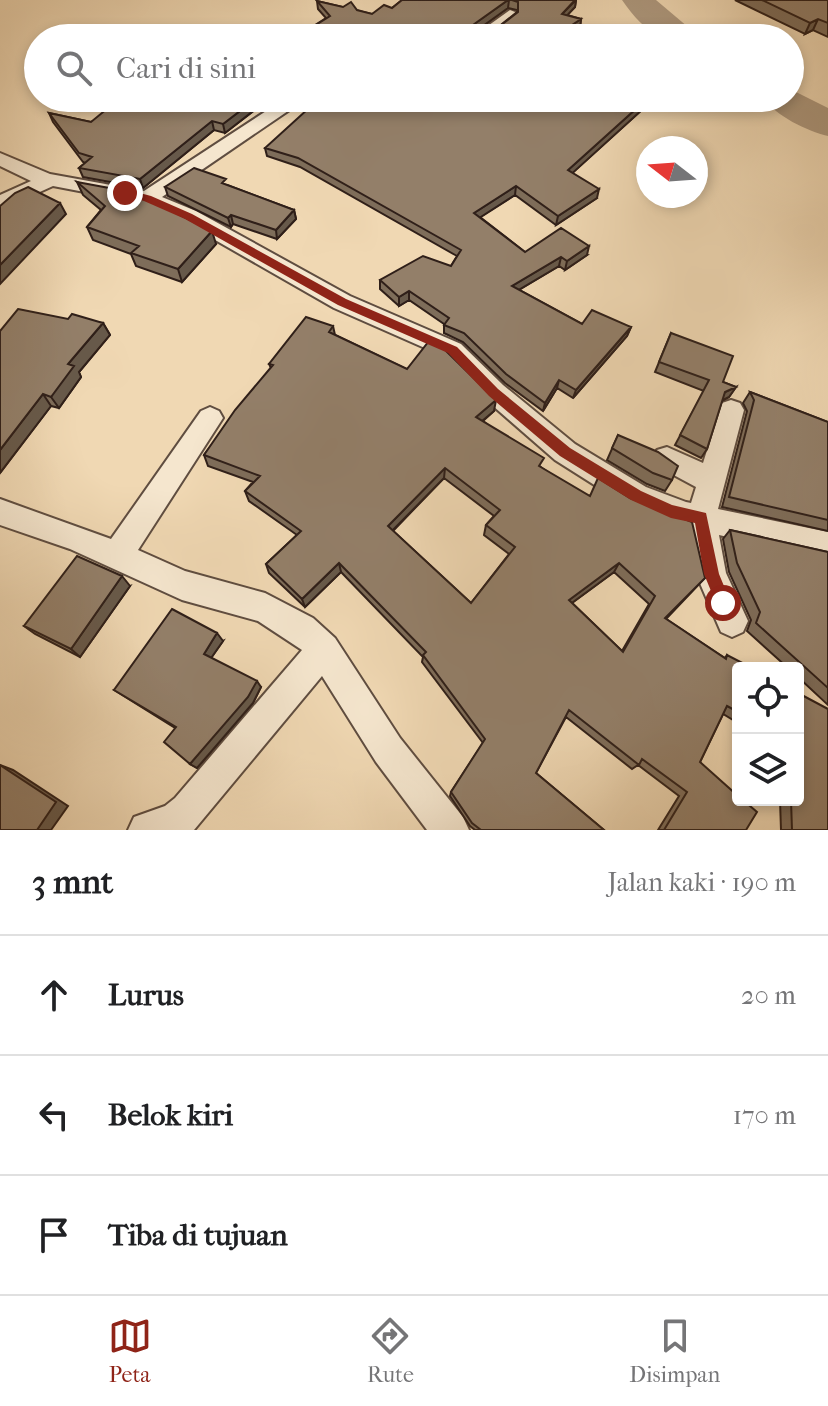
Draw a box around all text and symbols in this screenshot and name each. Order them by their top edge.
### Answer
search box [24,24,804,112]
icon: search [52,46,96,90]
text: Cari di sini [116,51,256,86]
north arrow [636,136,708,208]
route end [107,175,143,211]
route start [705,585,741,621]
map controls [732,662,804,806]
button: locate [732,662,804,734]
button: layers [732,734,804,806]
text: 3 mnt [32,862,113,902]
text: Jalan kaki · 190 m [608,867,796,898]
icon: ahead [32,973,76,1017]
text: Lurus [108,978,184,1013]
text: 20 m [741,980,796,1011]
icon: left [32,1093,76,1137]
text: Belok kiri [108,1098,233,1133]
text: 170 m [733,1100,796,1131]
icon: arrive [32,1213,76,1257]
text: Tiba di tujuan [108,1218,288,1253]
tab: Peta [108,1314,152,1388]
tab: Rute [367,1314,414,1388]
tab: Disimpan [629,1314,720,1388]

